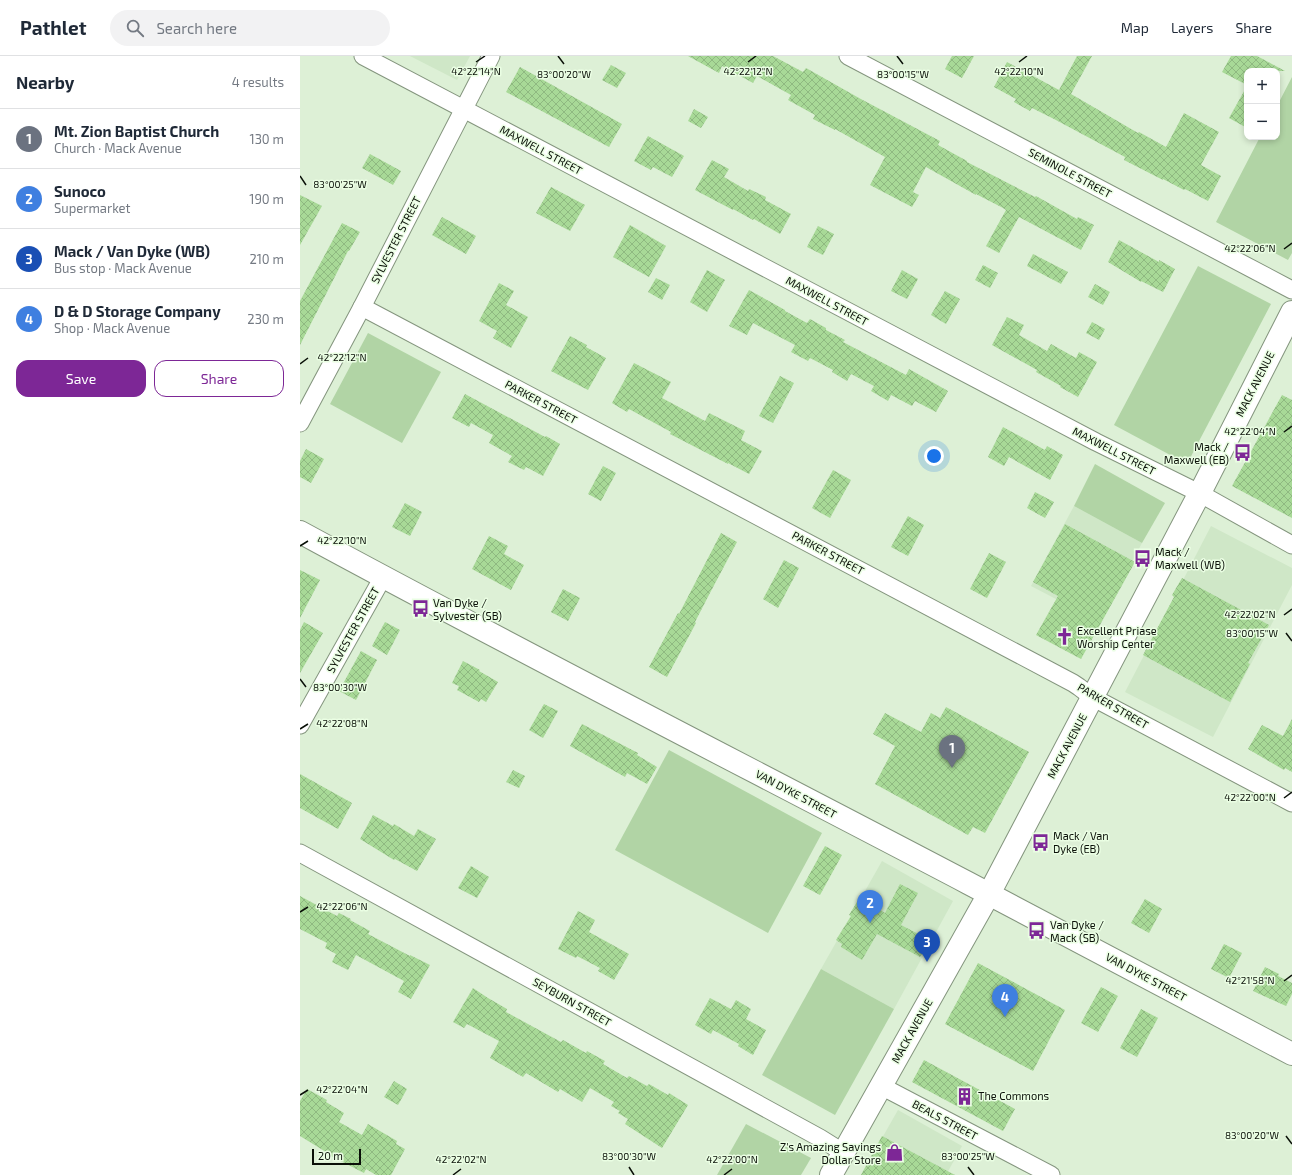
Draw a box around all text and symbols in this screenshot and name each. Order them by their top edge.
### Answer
search box [110,10,390,46]
text: Pathlet [20,16,86,39]
icon: search [124,17,146,39]
text: Search here [156,19,237,37]
text: Map [1121,19,1149,36]
text: Layers [1171,19,1213,36]
text: Share [1235,19,1272,36]
text: 42°22'14"N [451,65,501,77]
text: 42°22'12"N [724,65,772,77]
text: 42°22'10"N [994,65,1044,77]
text: 83°00'20"W [537,68,592,80]
text: 83°00'15"W [877,68,929,80]
map controls [1244,68,1280,140]
button: + [1244,68,1280,104]
text: Nearby [16,72,74,92]
text: 4 results [232,74,284,90]
button: − [1244,104,1280,140]
text: Mt. Zion Baptist Church [54,122,219,140]
street label: MAXWELL STREET [498,122,585,177]
text: 1 [26,131,32,147]
text: 130 m [249,131,284,147]
text: Church · Mack Avenue [54,140,182,156]
street label: SEMINOLE STREET [1026,145,1115,200]
text: 83°00'25"W [313,178,367,190]
text: Sunoco [54,182,106,200]
text: 2 [25,191,33,207]
text: 190 m [249,191,284,207]
street label: SYLVESTER STREET [368,193,423,286]
text: Supermarket [54,200,131,216]
text: Mack / Van Dyke (WB) [54,242,210,260]
text: 42°22'06"N [1224,242,1276,254]
text: 3 [25,251,33,267]
text: 210 m [249,251,284,267]
text: Bus stop · Mack Avenue [54,260,192,276]
street label: MAXWELL STREET [784,273,871,328]
text: D & D Storage Company [54,302,221,320]
text: 4 [25,311,33,327]
text: 230 m [247,311,284,327]
text: Shop · Mack Avenue [54,320,170,336]
street label: MACK AVENUE [1232,349,1277,419]
text: 42°22'12"N [318,351,366,363]
button: Save [16,360,146,397]
button: Share [154,360,284,397]
street label: PARKER STREET [503,377,580,426]
street label: MAXWELL STREET [1071,424,1158,477]
text: 42°22'04"N [1224,425,1276,437]
place label: Mack / Maxwell (EB) [1164,440,1229,466]
bus stop icon: Mack / Maxwell (EB) [1232,443,1252,463]
your location [924,446,944,466]
street label: PARKER STREET [790,528,867,577]
text: 42°22'10"N [317,534,367,546]
place label: Mack / Maxwell (WB) [1155,545,1225,571]
bus stop icon: Mack / Maxwell (WB) [1132,548,1152,568]
street label: SYLVESTER STREET [324,584,382,675]
place label: Van Dyke / Sylvester (SB) [433,596,502,622]
bus stop icon: Van Dyke / Sylvester (SB) [410,599,430,619]
text: 42°22'02"N [1225,608,1275,620]
place label: Excellent Priase Worship Center [1077,624,1157,650]
church icon: Excellent Priase Worship Center [1054,627,1074,647]
text: 83°00'15"W [1226,627,1278,639]
street label: PARKER STREET [1076,680,1152,731]
text: 83°00'30"W [313,681,368,693]
street label: MACK AVENUE [1044,711,1089,781]
text: 42°22'08"N [316,717,368,729]
pin: 1 [939,735,965,768]
street label: VAN DYKE STREET [754,767,839,821]
text: 42°22'00"N [1224,791,1276,803]
place label: Mack / Van Dyke (EB) [1053,829,1109,855]
bus stop icon: Mack / Van Dyke (EB) [1030,832,1050,852]
pin: 2 [857,890,883,923]
text: 42°22'06"N [316,900,368,912]
place label: Van Dyke / Mack (SB) [1050,918,1104,944]
bus stop icon: Van Dyke / Mack (SB) [1027,921,1047,941]
pin: 3 [914,929,940,962]
street label: VAN DYKE STREET [1104,950,1189,1004]
text: 42°21'58"N [1225,974,1275,986]
street label: SEYBURN STREET [531,975,614,1029]
pin: 4 [992,984,1018,1017]
street label: MACK AVENUE [888,996,935,1065]
text: 42°22'04"N [316,1083,368,1095]
building icon: The Commons [955,1086,975,1106]
place label: The Commons [978,1089,1050,1102]
street label: BEALS STREET [910,1097,981,1143]
text: 83°00'20"W [1225,1129,1280,1141]
place label: Z's Amazing Savings Dollar Store [780,1140,881,1166]
shop icon: Z's Amazing Savings Dollar Store [884,1143,904,1163]
scale bar [312,1147,361,1166]
text: 20 m [318,1149,343,1162]
text: 83°00'30"W [602,1150,657,1162]
text: 83°00'25"W [941,1150,995,1162]
text: 42°22'02"N [436,1153,486,1165]
text: 42°22'00"N [706,1153,758,1165]

